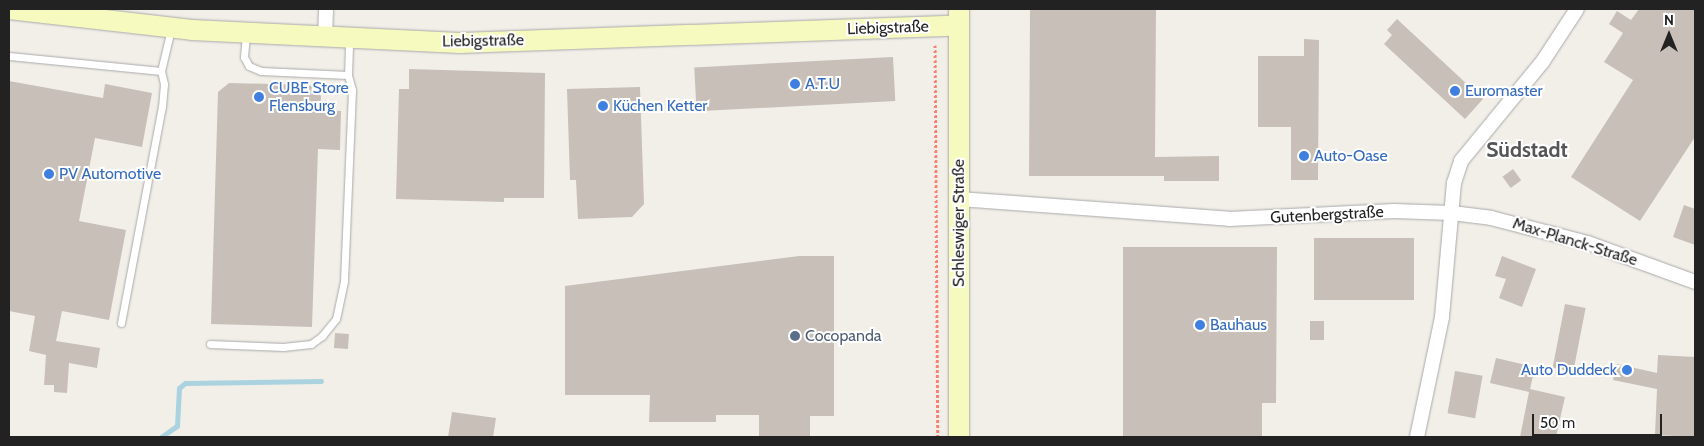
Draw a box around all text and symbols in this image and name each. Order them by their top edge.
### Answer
north arrow [1644,10,1694,60]
text: N [1664,11,1674,29]
street label: Liebigstraße [847,17,929,39]
street label: Liebigstraße [442,31,524,51]
place label: A.T.U [805,74,840,94]
place label: CUBE Store Flensburg [269,78,349,116]
marker: A.T.U [789,78,801,90]
place label: Euromaster [1465,81,1543,101]
marker: Euromaster [1449,85,1461,97]
marker: CUBE Store Flensburg [253,91,265,103]
place label: Küchen Ketter [613,96,707,116]
marker: Küchen Ketter [597,100,609,112]
district label: Südstadt [1486,137,1568,163]
place label: Auto-Oase [1314,146,1388,166]
marker: Auto-Oase [1298,150,1310,162]
street label: Schleswiger Straße [949,159,969,287]
place label: PV Automotive [59,164,161,184]
marker: PV Automotive [43,168,55,180]
street label: Gutenbergstraße [1270,202,1384,228]
street label: Max-Planck-Straße [1510,214,1640,270]
place label: Bauhaus [1210,315,1267,335]
marker: Bauhaus [1194,319,1206,331]
place label: Cocopanda [805,326,881,346]
marker: Cocopanda [789,330,801,342]
place label: Auto Duddeck [1521,360,1617,380]
marker: Auto Duddeck [1621,364,1633,376]
scale bar [1534,404,1664,436]
text: 50 m [1540,414,1575,432]

